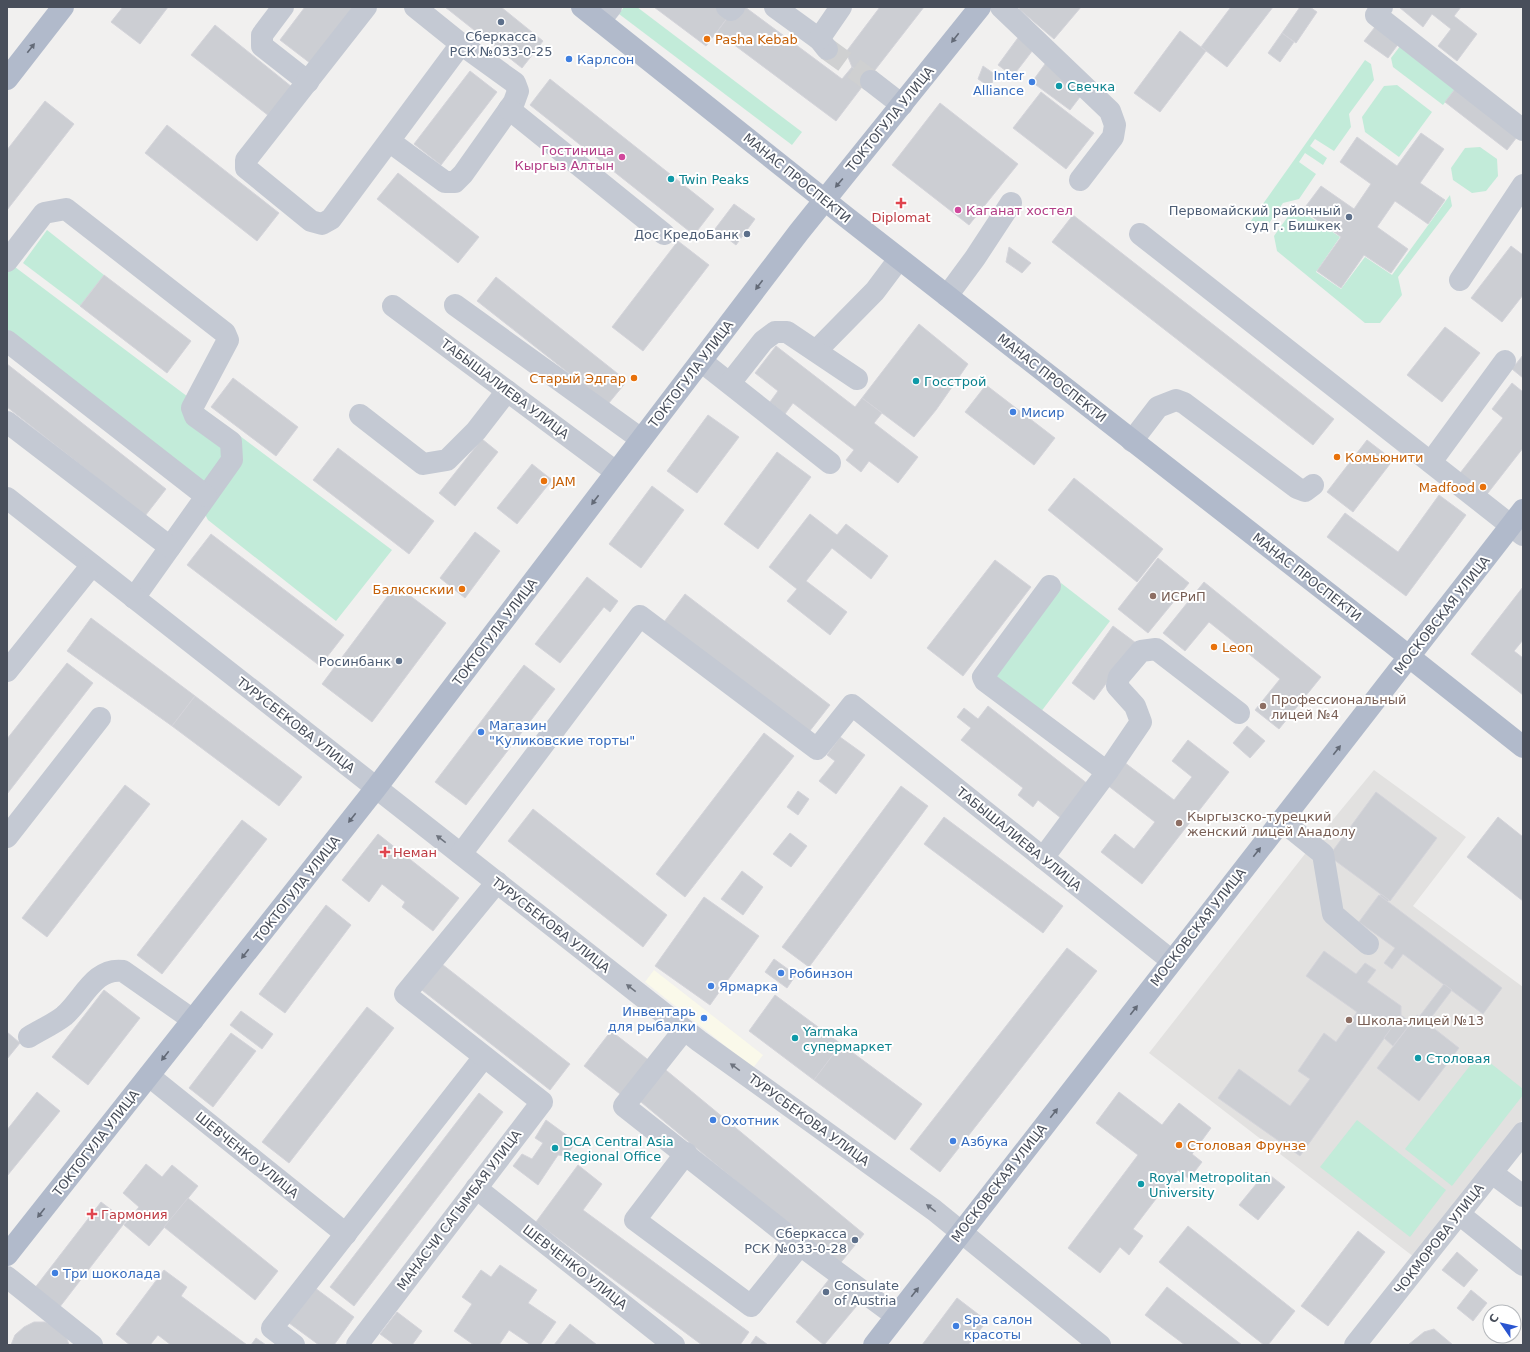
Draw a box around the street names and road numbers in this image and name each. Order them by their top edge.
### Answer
street label: ТОКТОГУЛА УЛИЦА [842,63,937,175]
street label: МАНАС ПРОСПЕКТИ [740,130,854,226]
street label: ТОКТОГУЛА УЛИЦА [645,317,736,431]
street label: МАНАС ПРОСПЕКТИ [995,331,1109,425]
street label: ТАБЫШАЛИЕВА УЛИЦА [437,335,572,442]
street label: МАНАС ПРОСПЕКТИ [1250,530,1364,624]
street label: МОСКОВСКАЯ УЛИЦА [1391,553,1493,677]
street label: ТОКТОГУЛА УЛИЦА [449,575,540,689]
street label: ТУРУСБЕКОВА УЛИЦА [233,674,358,776]
street label: ТАБЫШАЛИЕВА УЛИЦА [953,783,1084,894]
street label: ТОКТОГУЛА УЛИЦА [250,833,343,946]
street label: МОСКОВСКАЯ УЛИЦА [1147,865,1249,989]
street label: ТУРУСБЕКОВА УЛИЦА [488,874,613,976]
street label: ТУРУСБЕКОВА УЛИЦА [745,1071,872,1169]
street label: ТОКТОГУЛА УЛИЦА [49,1087,142,1200]
street label: ШЕВЧЕНКО УЛИЦА [193,1109,302,1201]
street label: МОСКОВСКАЯ УЛИЦА [948,1121,1050,1245]
street label: МАНАСЧИ САГЫМБАЯ УЛИЦА [394,1127,524,1293]
street label: ЧОКМОРОВА УЛИЦА [1391,1181,1487,1297]
street label: ШЕВЧЕНКО УЛИЦА [520,1222,630,1312]

